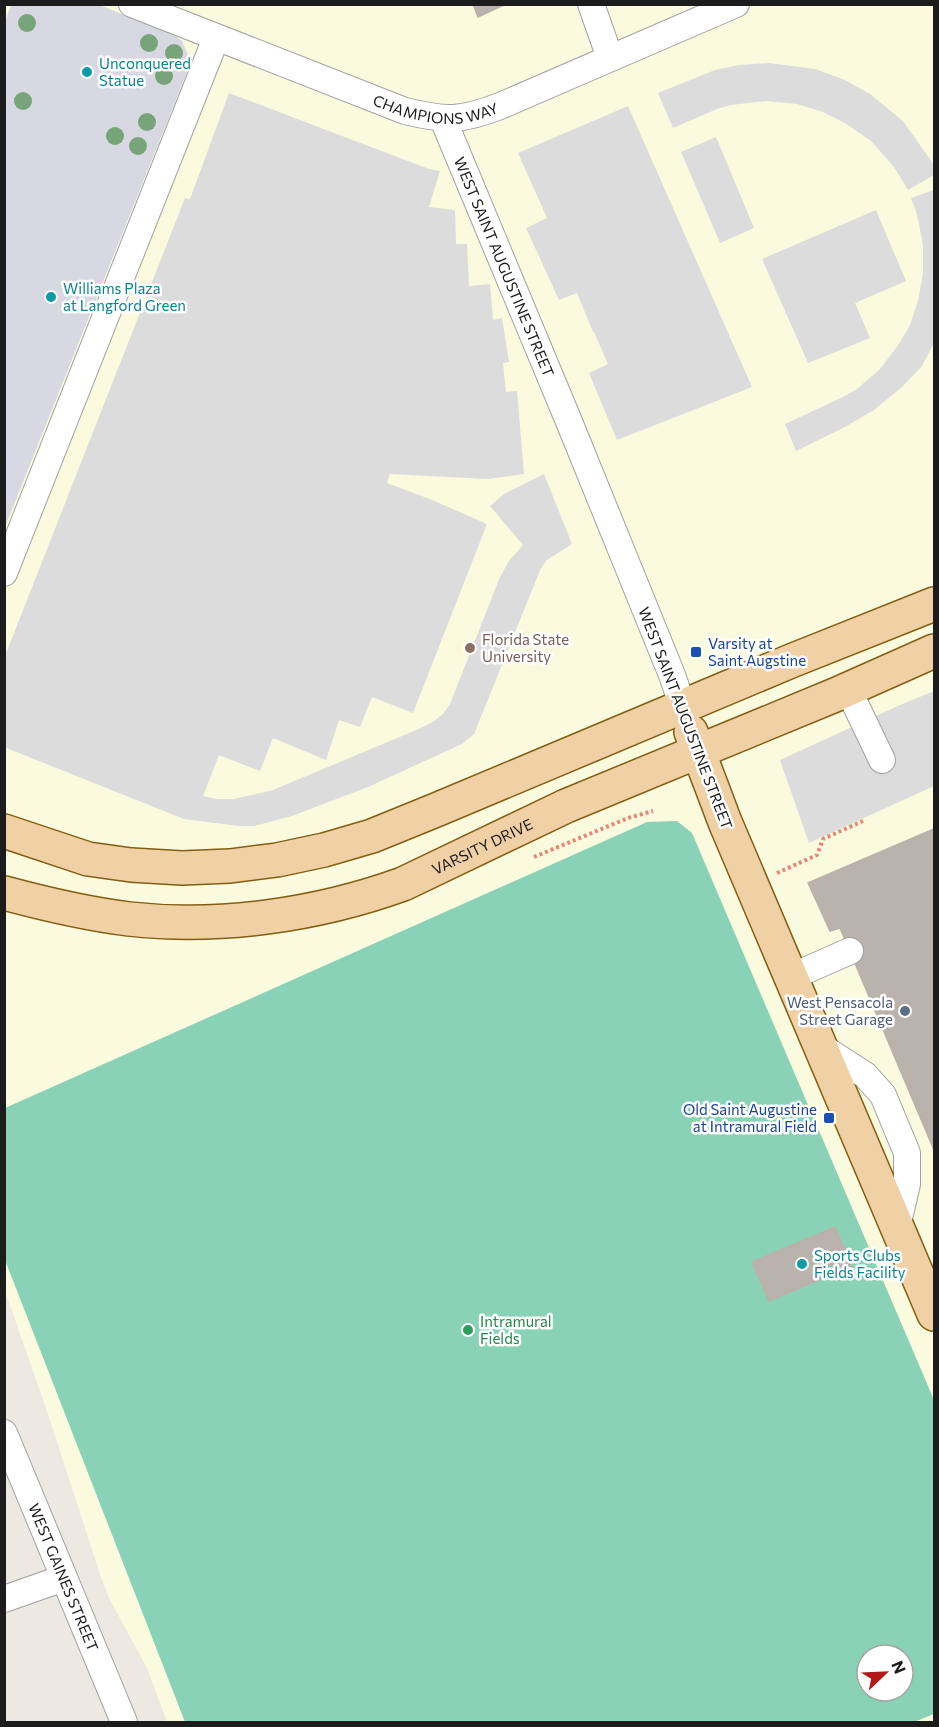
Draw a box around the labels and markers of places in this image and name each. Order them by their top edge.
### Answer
place label: Unconquered Statue [99,54,191,89]
marker: Unconquered Statue [80,65,94,79]
place label: Williams Plaza at Langford Green [63,279,186,314]
marker: Williams Plaza at Langford Green [44,290,58,304]
place label: Florida State University [482,630,569,665]
place label: Varsity at Saint Augstine [708,634,806,669]
marker: Florida State University [463,641,477,655]
marker: Varsity at Saint Augstine [689,645,703,659]
place label: West Pensacola Street Garage [787,993,893,1028]
marker: West Pensacola Street Garage [898,1004,912,1018]
place label: Old Saint Augustine at Intramural Field [683,1100,817,1135]
marker: Old Saint Augustine at Intramural Field [822,1111,836,1125]
place label: Sports Clubs Fields Facility [814,1246,906,1281]
marker: Sports Clubs Fields Facility [795,1257,809,1271]
place label: Intramural Fields [480,1312,552,1347]
marker: Intramural Fields [461,1323,475,1337]

